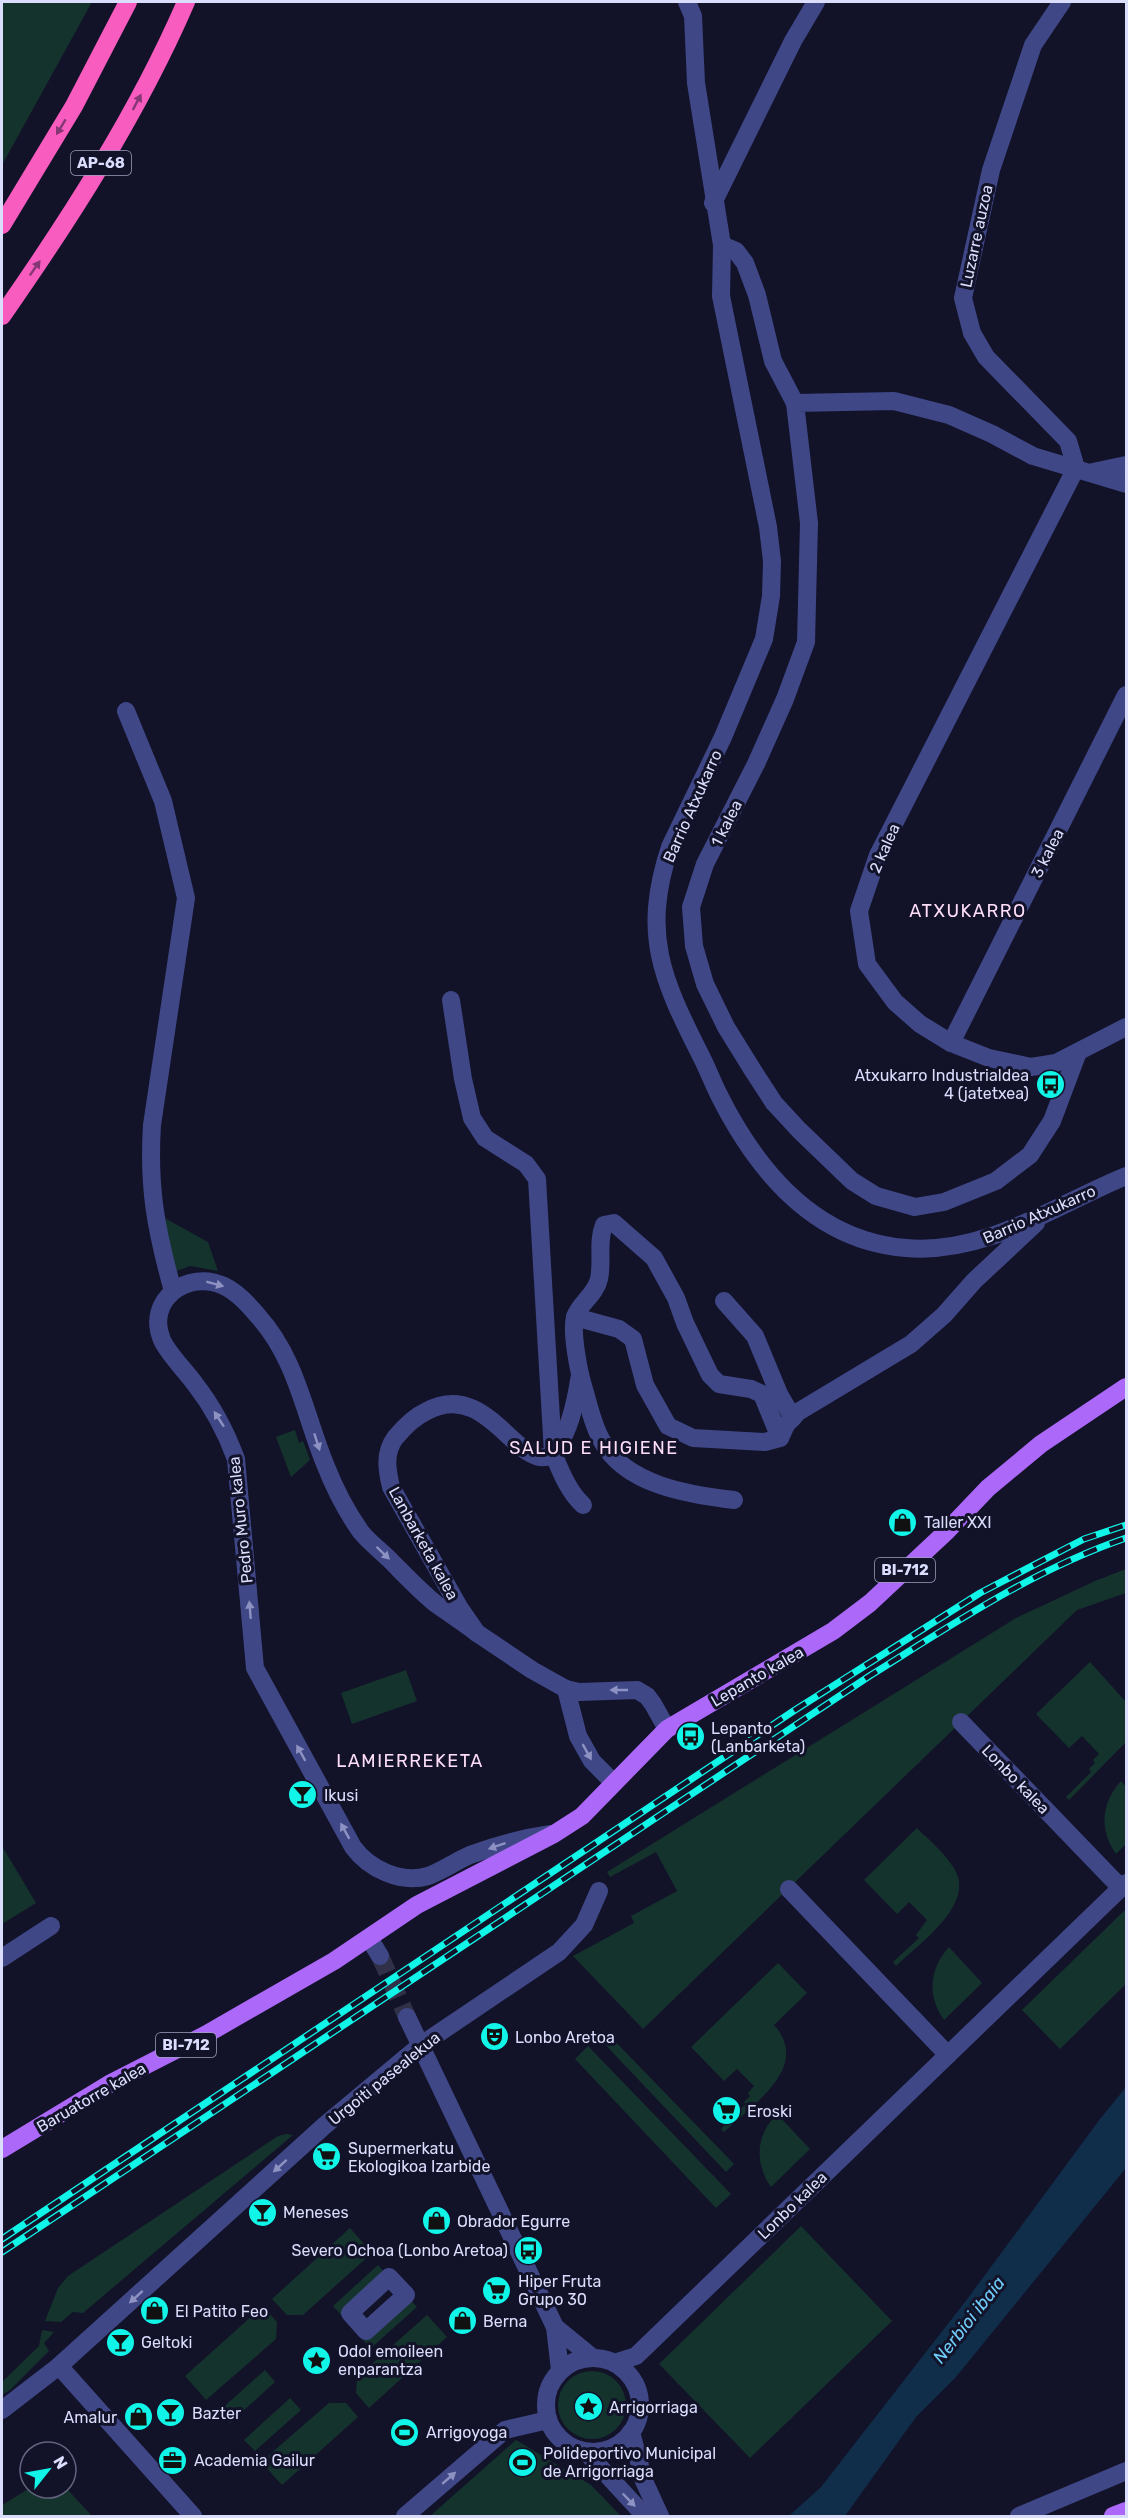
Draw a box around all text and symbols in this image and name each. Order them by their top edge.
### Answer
one-way arrow [132,93,142,110]
one-way arrow [56,119,66,136]
road number: AP-68 [71,151,131,175]
street label: Luzarre auzoa [956,183,997,289]
one-way arrow [29,261,41,277]
street label: Barrio Atxukarro [659,747,726,865]
street label: 1 kalea [707,797,746,850]
street label: 2 kalea [865,821,904,876]
street label: 3 kalea [1027,826,1068,881]
district label: ATXUKARRO [909,900,1027,922]
place label: Atxukarro Industrialdea 4 (jatetxea) [855,1066,1029,1103]
bus stop icon: Atxukarro Industrialdea 4 (jatetxea) [1034,1068,1066,1100]
street label: Barrio Atxukarro [980,1181,1098,1248]
one-way arrow [206,1280,224,1289]
one-way arrow [213,1411,224,1428]
one-way arrow [313,1433,323,1451]
district label: SALUD E HIGIENE [509,1437,679,1459]
street label: Pedro Muro kalea [224,1455,257,1584]
street label: Lanbarketa kalea [385,1483,463,1603]
shop icon: Taller XXI [887,1506,919,1538]
place label: Taller XXI [924,1513,992,1532]
one-way arrow [375,1546,390,1560]
road number: BI-712 [875,1558,935,1582]
one-way arrow [245,1600,255,1619]
street label: Lepanto kalea [708,1642,807,1711]
one-way arrow [609,1685,628,1694]
place label: Lepanto (Lanbarketa) [711,1719,805,1756]
bus stop icon: Lepanto (Lanbarketa) [674,1721,706,1753]
street label: Lonbo kalea [978,1741,1053,1818]
one-way arrow [582,1744,592,1761]
one-way arrow [296,1745,307,1761]
district label: LAMIERREKETA [336,1750,484,1772]
bar icon: Ikusi [287,1779,319,1811]
place label: Ikusi [324,1786,358,1805]
one-way arrow [340,1823,350,1840]
one-way arrow [488,1842,506,1852]
theatre icon: Lonbo Aretoa [478,2021,510,2053]
street label: Urgoiti pasealekua [325,2028,444,2129]
place label: Lonbo Aretoa [515,2028,615,2047]
road number: BI-712 [156,2033,216,2057]
street label: Baruatorre kalea [33,2058,149,2136]
supermarket icon: Eroski [710,2095,742,2127]
place label: Eroski [747,2102,792,2121]
place label: Supermerkatu Ekologikoa Izarbide [348,2139,490,2176]
supermarket icon: Supermerkatu Ekologikoa Izarbide [311,2141,343,2173]
one-way arrow [274,2158,288,2172]
street label: Lonbo kalea [754,2168,831,2243]
bar icon: Meneses [246,2196,278,2228]
place label: Meneses [283,2203,349,2222]
shop icon: Obrador Egurre [420,2205,452,2237]
place label: Obrador Egurre [457,2212,570,2231]
bus stop icon: Severo Ochoa (Lonbo Aretoa) [513,2234,545,2266]
place label: Severo Ochoa (Lonbo Aretoa) [291,2241,508,2260]
place label: Hiper Fruta Grupo 30 [518,2272,601,2309]
water label: Nerbioi ibaia [928,2272,1010,2368]
supermarket icon: Hiper Fruta Grupo 30 [481,2274,513,2306]
one-way arrow [129,2290,144,2303]
shop icon: El Patito Feo [138,2295,170,2327]
place label: El Patito Feo [175,2302,268,2321]
shop icon: Berna [446,2305,478,2337]
place label: Berna [483,2312,527,2331]
bar icon: Geltoki [104,2326,136,2358]
place label: Geltoki [141,2333,192,2352]
place label: Odol emoileen enparantza [338,2342,443,2379]
place icon: Odol emoileen enparantza [301,2344,333,2376]
place icon: Arrigorriaga [572,2391,604,2423]
bar icon: Bazter [155,2397,187,2429]
place label: Arrigorriaga [609,2398,698,2417]
shop icon: Amalur [122,2401,154,2433]
place label: Bazter [192,2404,241,2423]
place label: Amalur [64,2408,117,2427]
sports icon: Arrigoyoga [389,2416,421,2448]
place label: Arrigoyoga [426,2423,507,2442]
north arrow [18,2440,78,2500]
office icon: Academia Gailur [157,2444,189,2476]
place label: Polideportivo Municipal de Arrigorriaga [543,2444,716,2481]
sports icon: Polideportivo Municipal de Arrigorriaga [506,2446,538,2478]
place label: Academia Gailur [194,2451,315,2470]
text: N [49,2453,72,2472]
one-way arrow [441,2472,457,2485]
one-way arrow [622,2493,636,2508]

